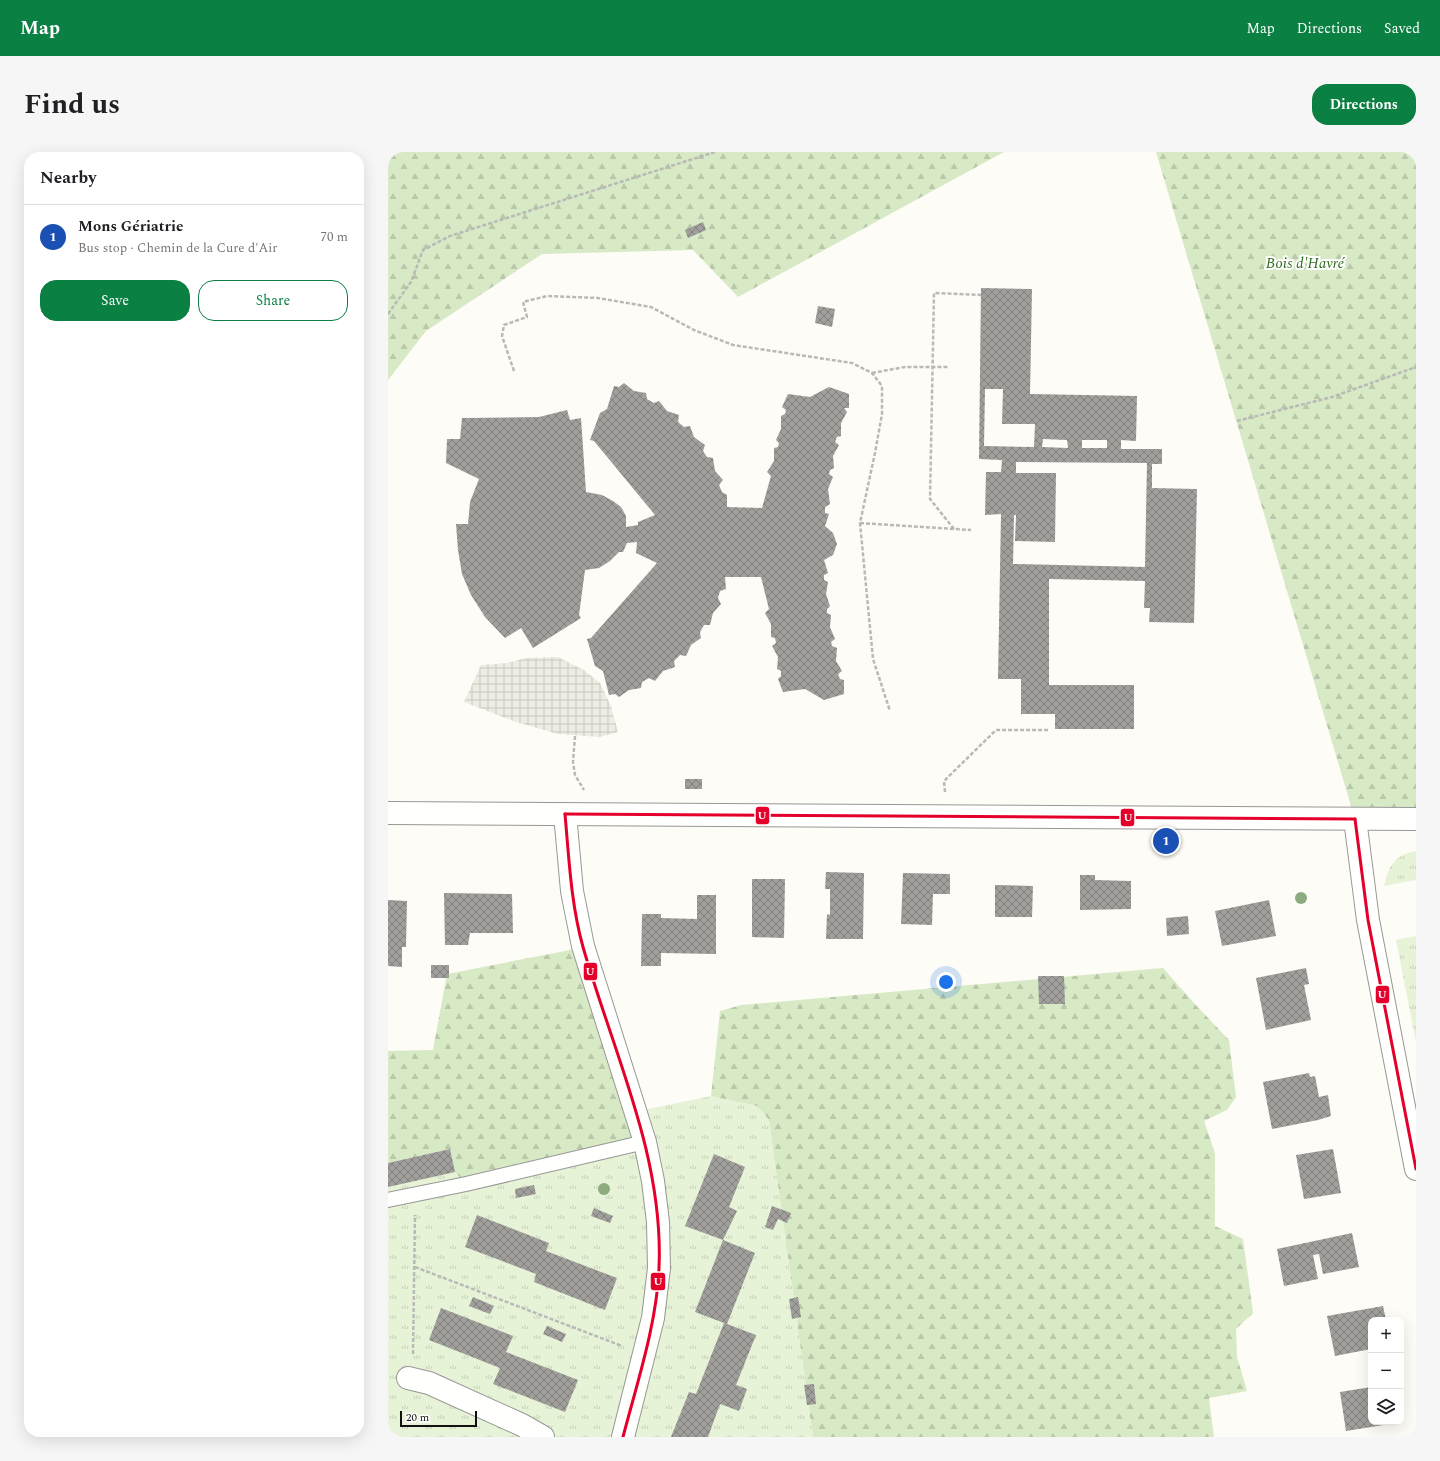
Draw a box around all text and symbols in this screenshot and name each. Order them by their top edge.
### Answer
text: Map [20,14,60,43]
text: Map [1247,18,1275,39]
text: Directions [1297,18,1362,39]
text: Saved [1384,18,1420,39]
text: Find us [24,83,120,126]
button: Directions [1312,84,1416,125]
text: Nearby [40,165,96,191]
text: Mons Gériatrie [78,215,183,238]
text: 1 [49,227,57,247]
text: 70 m [321,227,348,247]
text: Bus stop · Chemin de la Cure d'Air [78,238,277,258]
park label: Bois d'Havré [1266,252,1346,275]
button: Save [40,280,190,321]
button: Share [198,280,348,321]
line badge: U [755,806,770,825]
text: U [757,807,767,824]
line badge: U [1120,808,1135,827]
text: U [1123,809,1133,826]
pin: 1 [1153,826,1179,856]
line badge: U [583,962,598,981]
text: U [585,963,595,980]
your location [936,972,956,992]
line badge: U [1375,985,1390,1004]
text: U [1377,986,1387,1003]
line badge: U [650,1272,666,1291]
text: U [653,1273,663,1290]
map controls [1368,1317,1404,1425]
button: + [1368,1317,1404,1353]
button: − [1368,1353,1404,1389]
button: layers [1368,1389,1404,1425]
scale bar [400,1409,477,1428]
text: 20 m [406,1409,429,1426]

